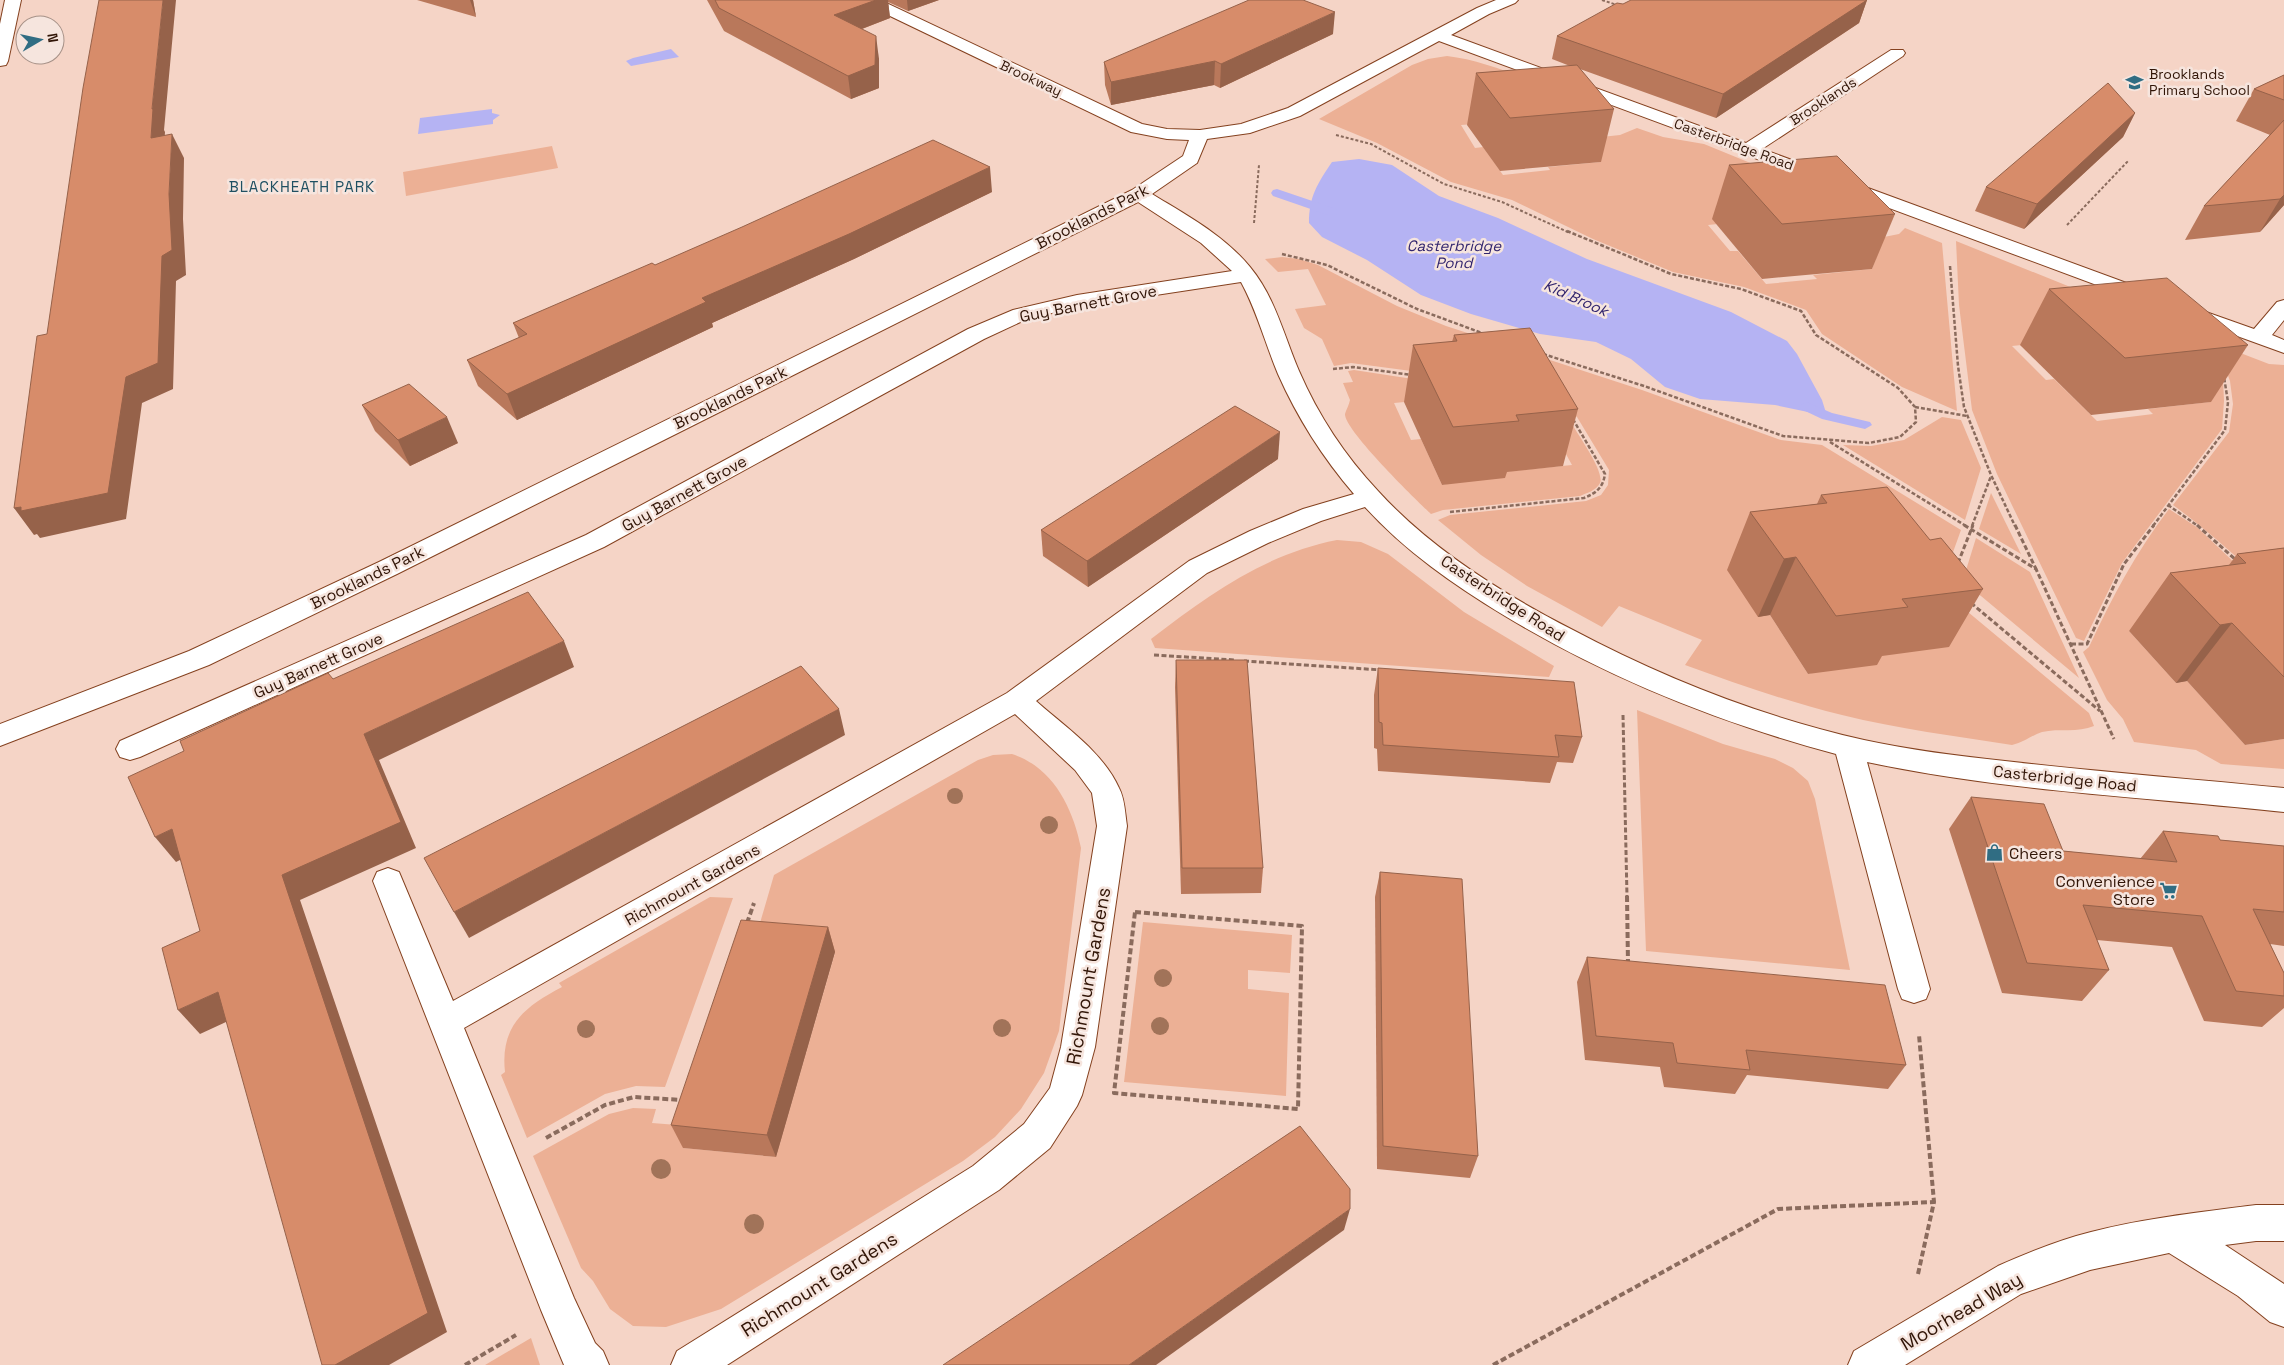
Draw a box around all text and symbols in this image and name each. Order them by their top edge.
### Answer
north arrow [15,15,65,65]
text: N [43,32,62,44]
street label: Brookway [997,56,1065,100]
place label: Brooklands Primary School [2149,65,2250,99]
school or university icon: Brooklands Primary School [2125,72,2145,92]
street label: Brooklands [1786,73,1860,129]
street label: Casterbridge Road [1672,114,1796,174]
district label: BLACKHEATH PARK [229,177,375,196]
street label: Brooklands Park [1032,179,1152,254]
water label: Casterbridge Pond [1407,236,1502,272]
water label: Kid Brook [1541,275,1613,321]
street label: Guy Barnett Grove [1018,280,1159,327]
street label: Brooklands Park [670,361,791,434]
street label: Guy Barnett Grove [618,450,750,536]
street label: Brooklands Park [307,541,428,614]
street label: Casterbridge Road [1437,550,1569,646]
street label: Guy Barnett Grove [250,627,386,703]
street label: Casterbridge Road [1992,761,2138,796]
street label: Richmount Gardens [621,839,764,930]
shop icon: Cheers [1985,843,2005,863]
place label: Cheers [2009,843,2062,864]
place label: Convenience Store [2055,871,2155,910]
supermarket icon: Convenience Store [2159,880,2179,900]
street label: Richmount Gardens [1061,885,1116,1067]
street label: Richmount Gardens [736,1226,902,1343]
street label: Moorhead Way [1896,1267,2027,1356]

